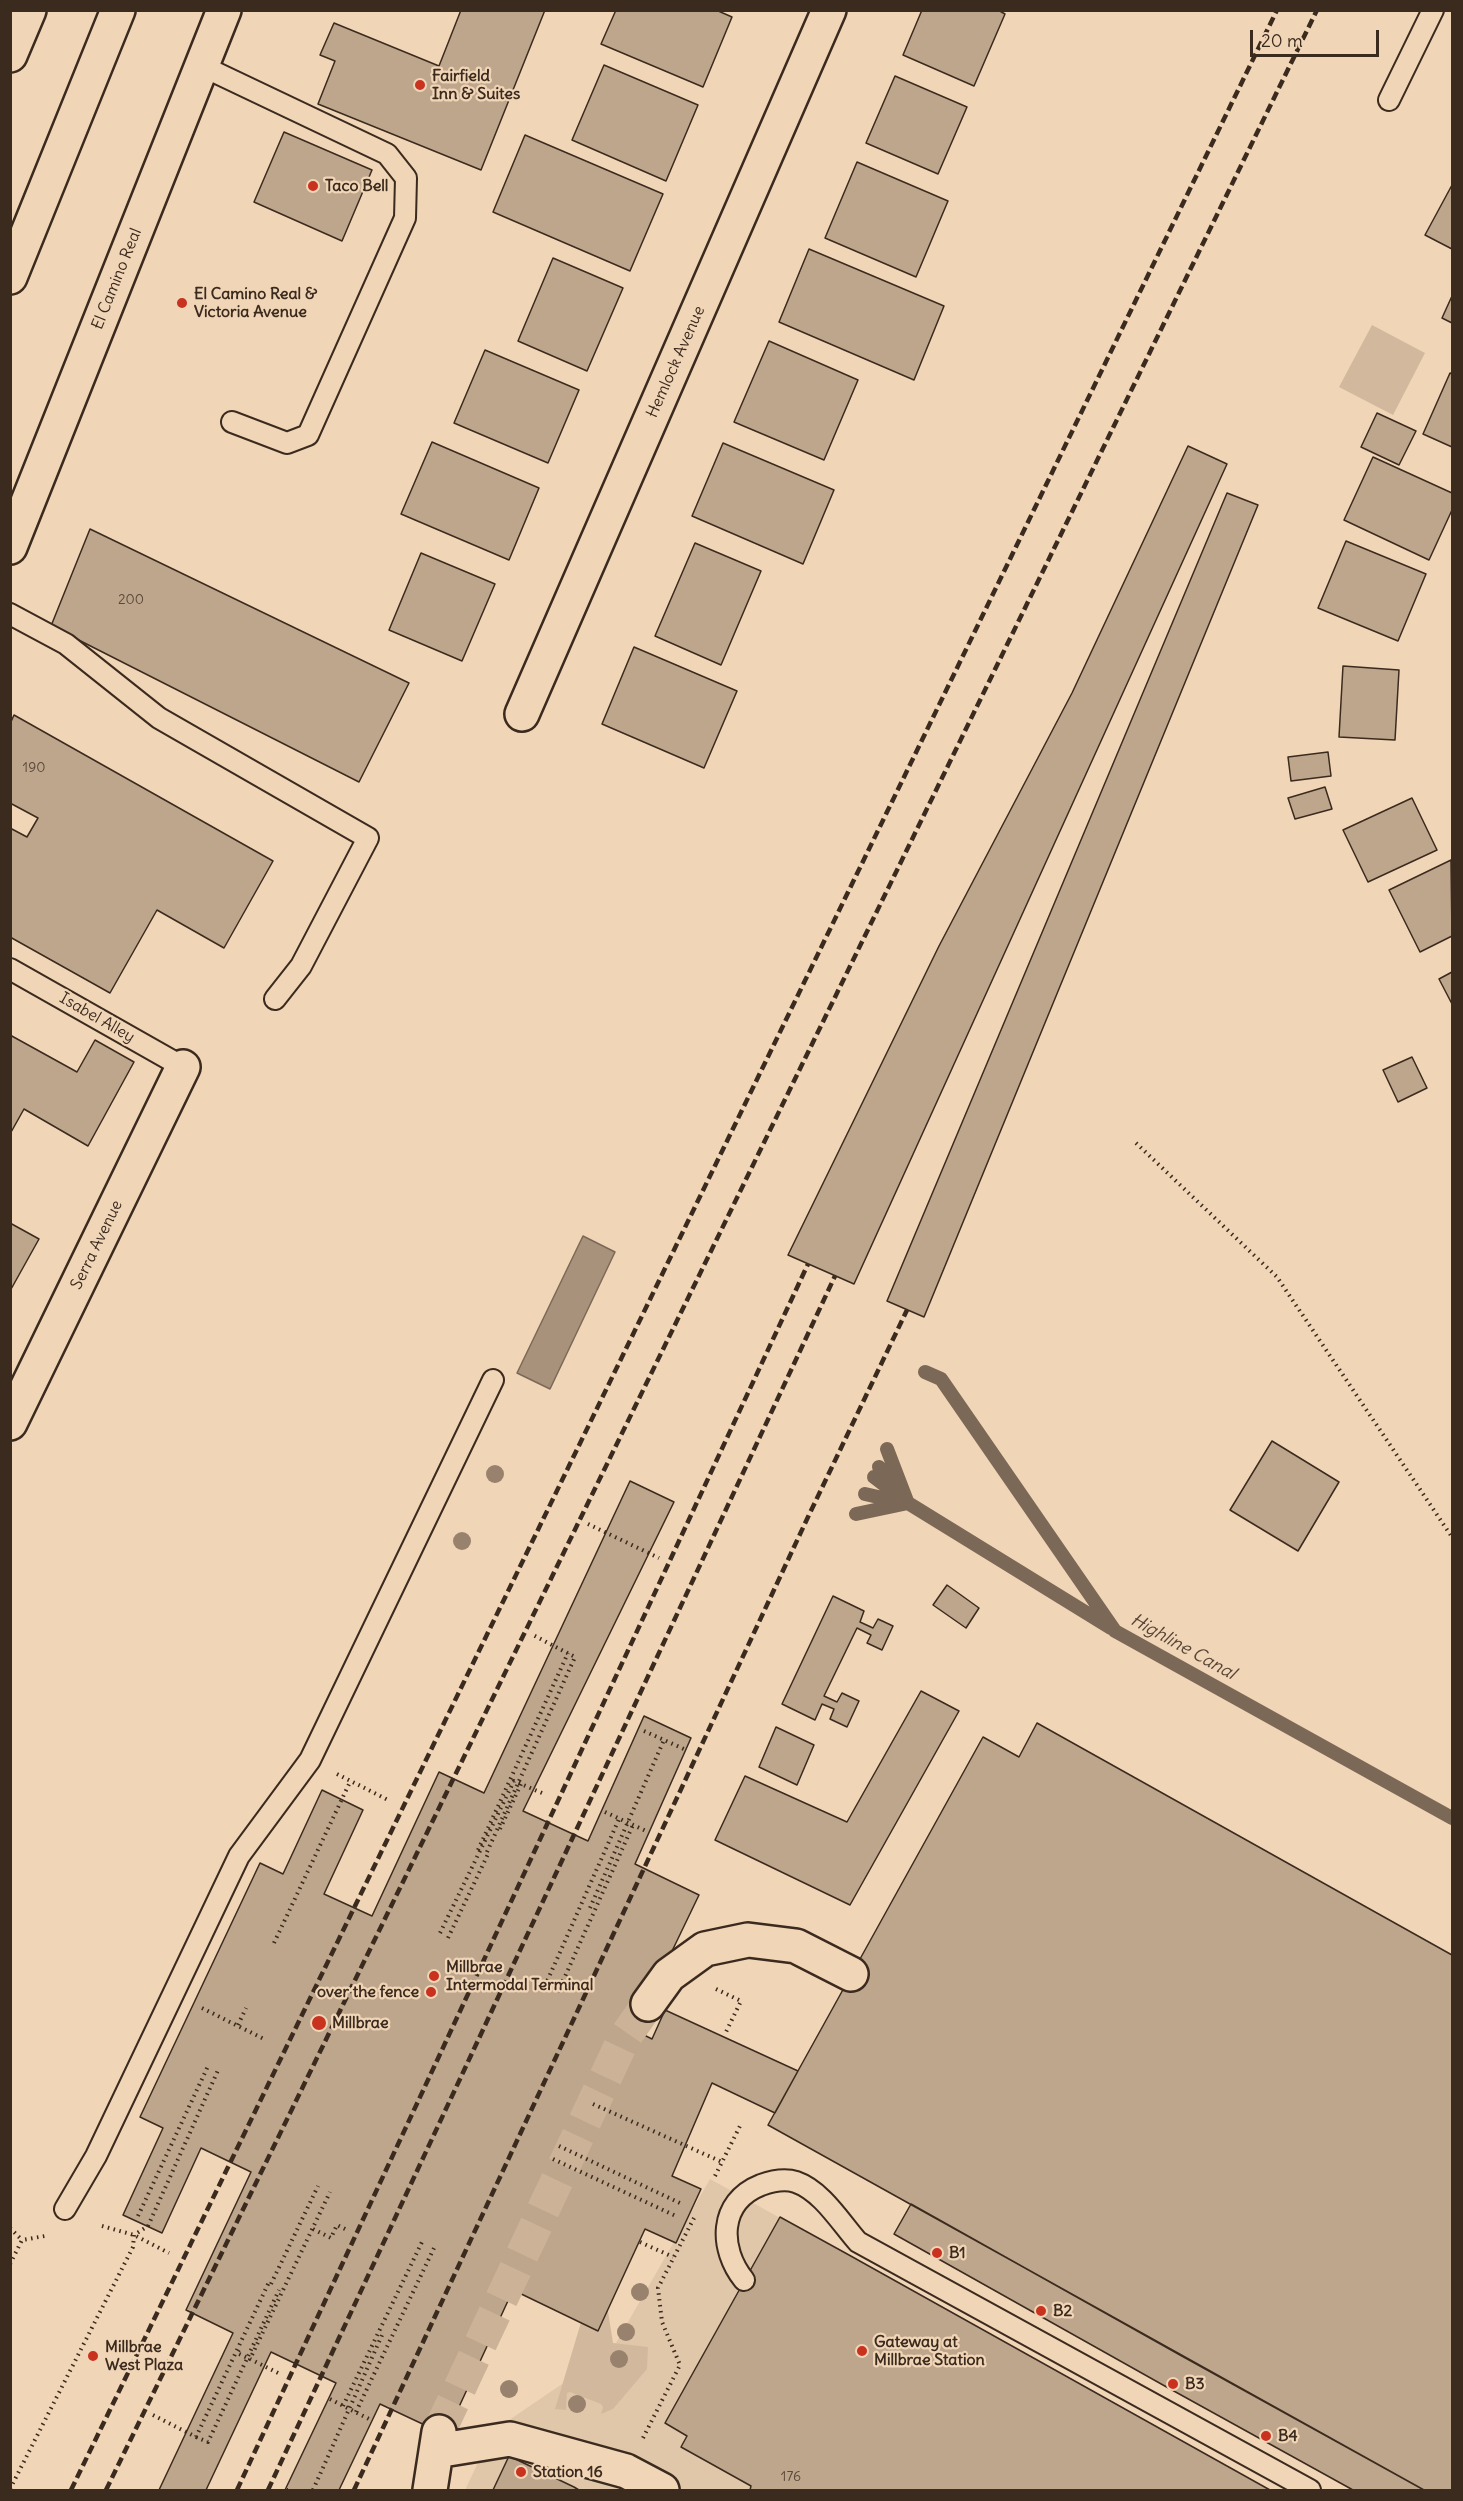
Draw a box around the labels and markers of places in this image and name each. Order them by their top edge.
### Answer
place label: Fairfield Inn & Suites [432,66,520,104]
marker: Fairfield Inn & Suites [413,78,427,92]
place label: Taco Bell [325,176,388,196]
marker: Taco Bell [306,179,320,193]
place label: El Camino Real & Victoria Avenue [194,284,317,322]
marker: El Camino Real & Victoria Avenue [175,296,189,310]
place label: Millbrae Intermodal Terminal [446,1957,593,1995]
marker: Millbrae Intermodal Terminal [427,1969,441,1983]
place label: over the fence [317,1982,419,2002]
marker: over the fence [424,1985,438,1999]
place label: Millbrae [332,2013,389,2033]
marker: Millbrae [310,2014,328,2032]
place label: B1 [949,2243,966,2263]
marker: B1 [930,2246,944,2260]
place label: B2 [1053,2301,1072,2321]
marker: B2 [1034,2304,1048,2318]
place label: Gateway at Millbrae Station [874,2332,985,2370]
place label: Millbrae West Plaza [105,2337,183,2375]
marker: Gateway at Millbrae Station [855,2344,869,2358]
marker: Millbrae West Plaza [86,2349,100,2363]
place label: B3 [1185,2374,1205,2394]
marker: B3 [1166,2377,1180,2391]
place label: B4 [1278,2426,1298,2446]
marker: B4 [1259,2429,1273,2443]
place label: Station 16 [533,2462,603,2482]
marker: Station 16 [514,2465,528,2479]

